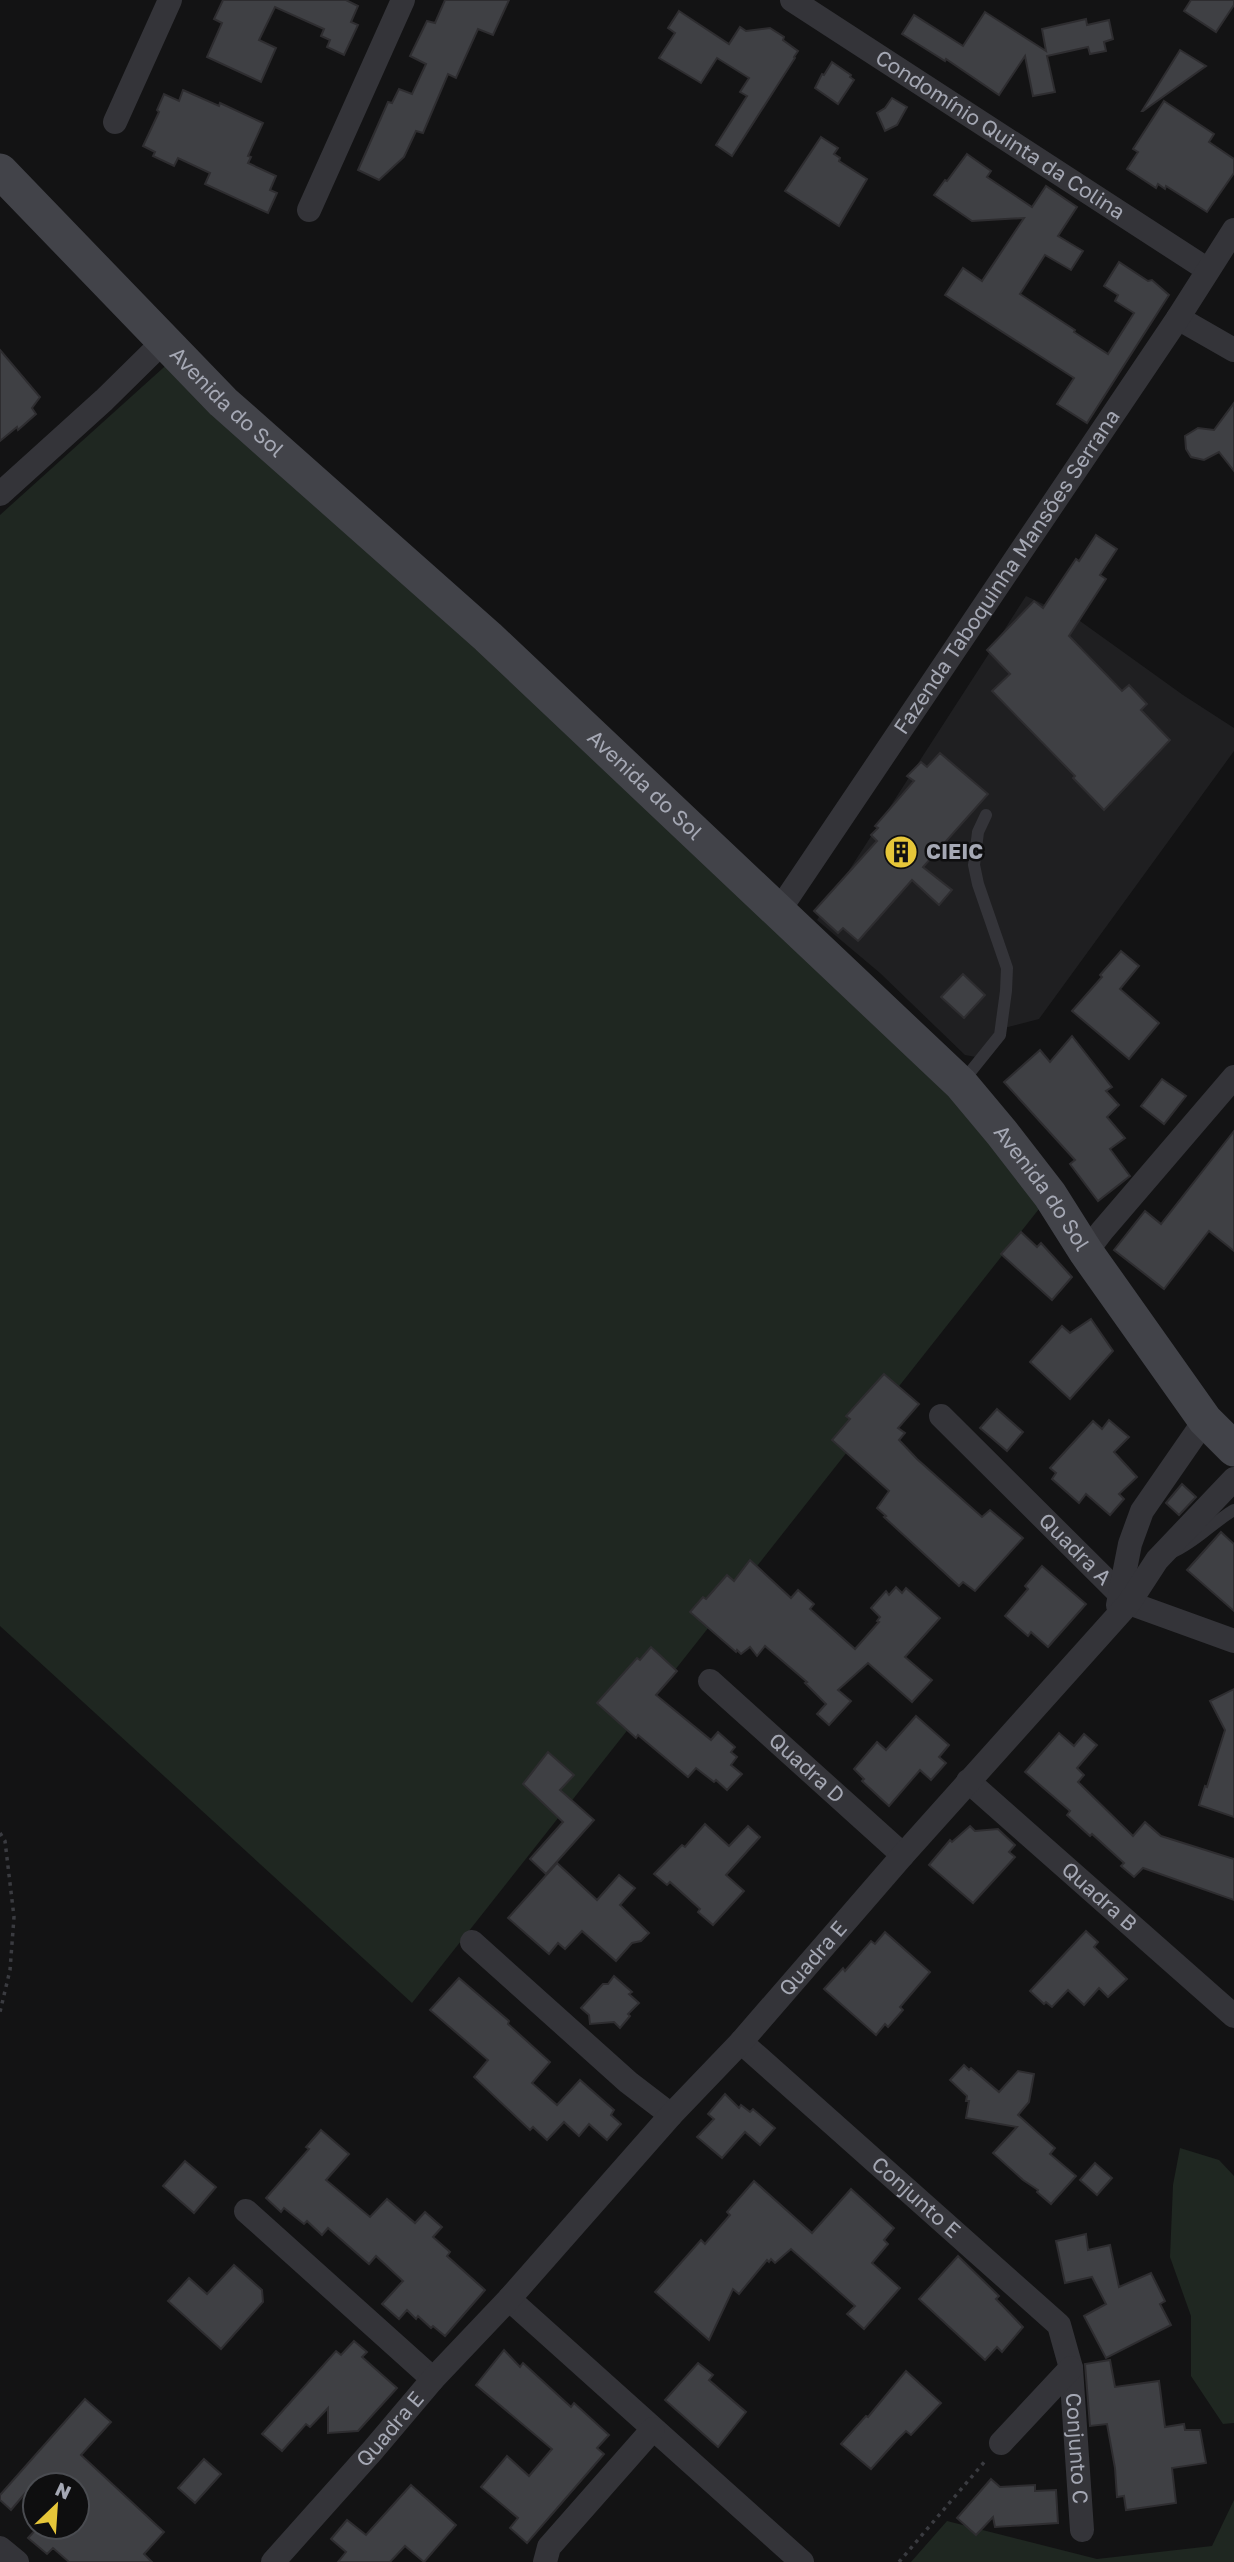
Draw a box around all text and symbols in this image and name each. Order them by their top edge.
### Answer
street label: Condomínio Quinta da Colina [871,44,1130,225]
street label: Avenida do Sol [165,341,290,462]
street label: Fazenda Taboquinha Mansões Serrana [888,404,1125,739]
street label: Avenida do Sol [583,724,708,845]
building icon: CIEIC [882,833,920,871]
place label: CIEIC [926,838,983,864]
street label: Avenida do Sol [989,1120,1096,1255]
street label: Quadra A [1034,1507,1118,1590]
street label: Quadra D [764,1727,850,1808]
street label: Quadra B [1057,1856,1143,1936]
street label: Quadra E [773,1915,852,2001]
street label: Conjunto E [867,2151,966,2243]
street label: Quadra E [350,2386,429,2472]
street label: Conjunto C [1061,2392,1094,2505]
north arrow [21,2471,91,2541]
text: N [52,2477,75,2504]

